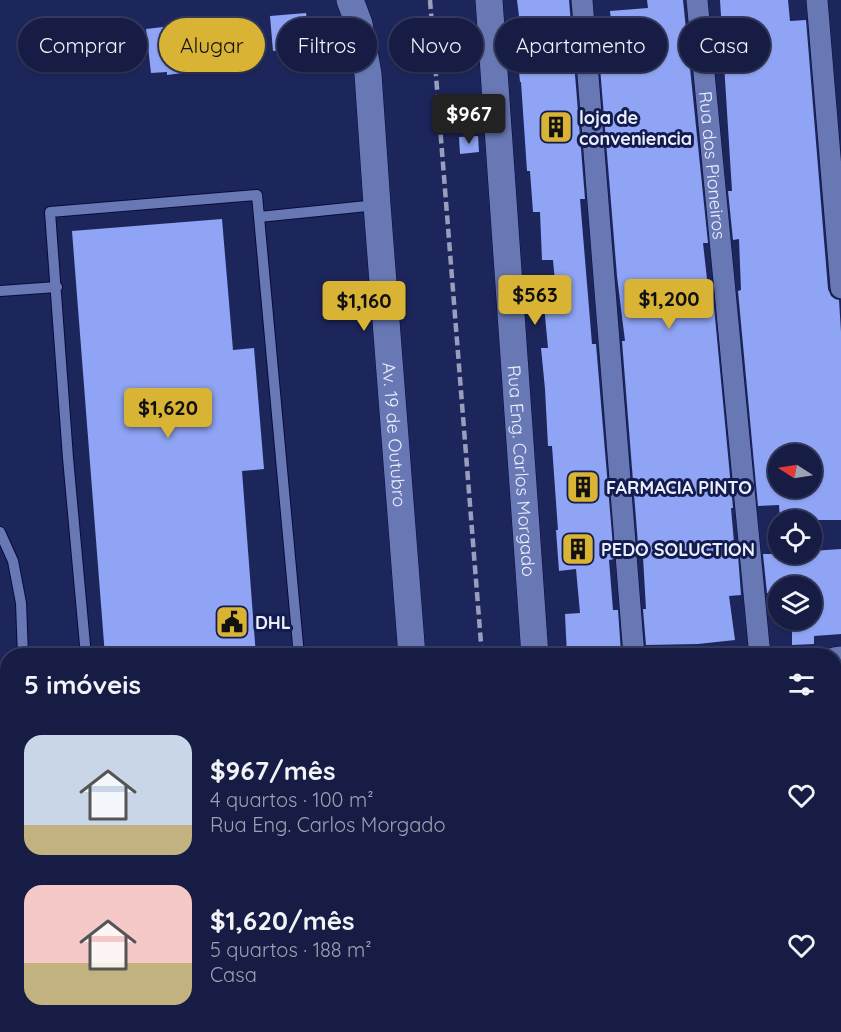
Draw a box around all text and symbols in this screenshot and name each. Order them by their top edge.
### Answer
chip: Comprar [18,18,147,72]
chip: Alugar [159,18,265,72]
chip: Filtros [277,18,377,72]
chip: Novo [389,18,483,72]
chip: Apartamento [495,18,667,72]
chip: Casa [679,18,770,72]
street label: Rua dos Pioneiros [694,90,731,240]
pin: $967 [433,94,505,145]
text: $967 [446,101,492,126]
place label: loja de conveniencia [579,106,692,150]
building icon: loja de conveniencia [538,109,574,145]
pin: $563 [499,275,571,326]
pin: $1,200 [620,279,718,330]
pin: $1,160 [315,281,413,332]
text: $563 [512,282,558,307]
text: $1,200 [638,286,700,311]
text: $1,160 [337,288,391,313]
street label: Av. 19 de Outubro [378,361,412,508]
street label: Rua Eng. Carlos Morgado [503,364,541,577]
pin: $1,620 [119,388,217,439]
text: $1,620 [138,395,198,420]
north arrow [768,444,822,498]
map controls [768,444,822,630]
building icon: FARMACIA PINTO [565,469,601,505]
place label: FARMACIA PINTO [606,476,752,499]
button: locate [768,510,822,564]
building icon: PEDO SOLUCTION [560,531,596,567]
place label: PEDO SOLUCTION [601,538,755,561]
button: layers [768,576,822,630]
public building icon: DHL [214,604,250,640]
place label: DHL [255,611,291,634]
text: 5 imóveis [24,668,141,701]
icon: filters [785,668,818,701]
text: $967/mês [210,754,336,787]
icon: home [72,759,144,831]
icon: heart [785,779,818,812]
text: 4 quartos · 100 m² [210,787,374,812]
text: Rua Eng. Carlos Morgado [210,812,446,837]
text: $1,620/mês [210,904,355,937]
icon: home [72,909,144,981]
icon: heart [785,929,818,962]
text: 5 quartos · 188 m² [210,937,372,962]
text: Casa [210,962,257,987]

